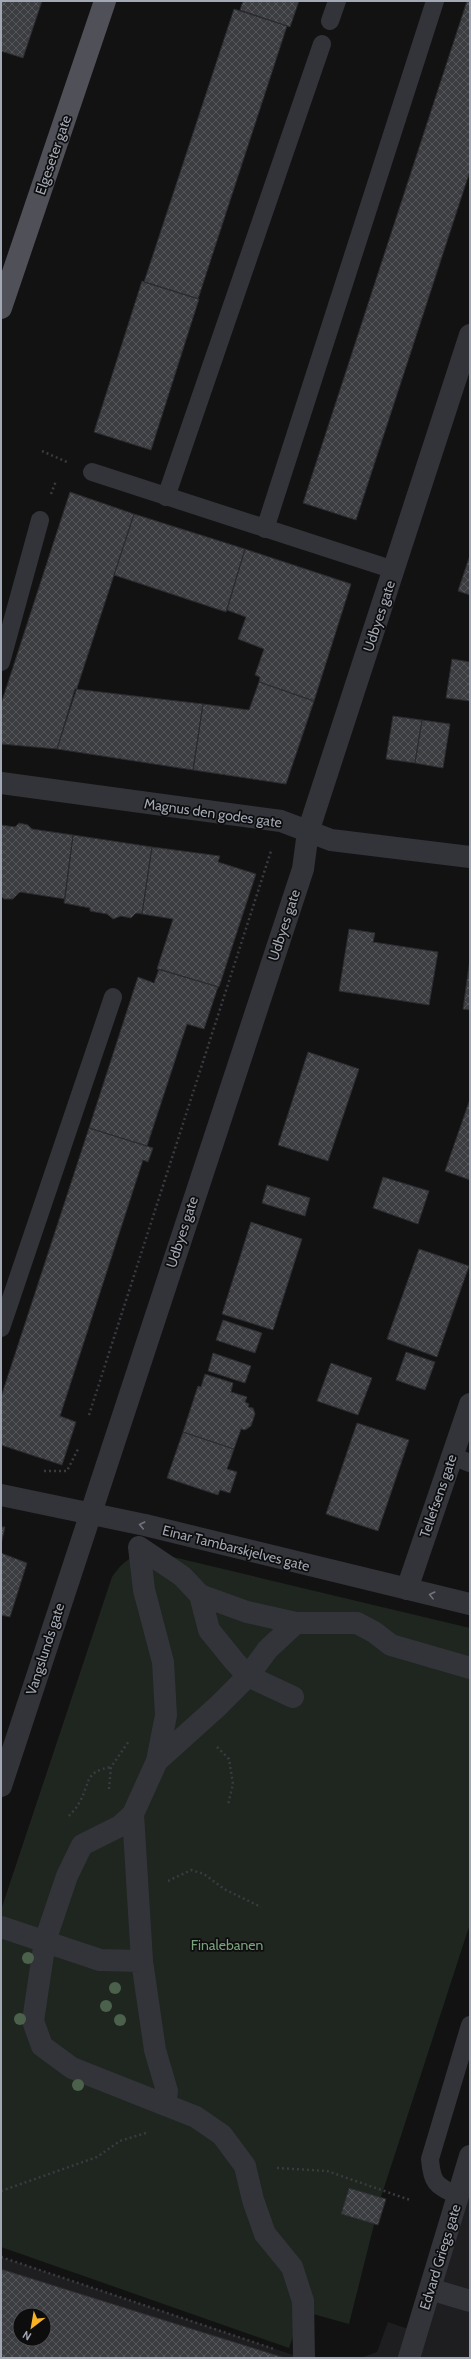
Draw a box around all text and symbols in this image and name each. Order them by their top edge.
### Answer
street label: Elgeseter gate [31,113,75,197]
street label: Udbyes gate [359,578,399,654]
street label: Magnus den godes gate [143,794,283,832]
street label: Udbyes gate [264,887,304,963]
street label: Udbyes gate [162,1194,202,1270]
street label: Tellefsens gate [415,1452,461,1540]
one-way arrow [139,1521,146,1529]
street label: Einar Tambarskjelves gate [160,1521,312,1575]
one-way arrow [429,1591,436,1600]
street label: Vangslunds gate [22,1601,68,1697]
park label: Finalebanen [191,1936,263,1954]
street label: Edvard Griegs gate [415,2202,465,2312]
north arrow [12,2307,52,2347]
text: N [20,2328,34,2344]

